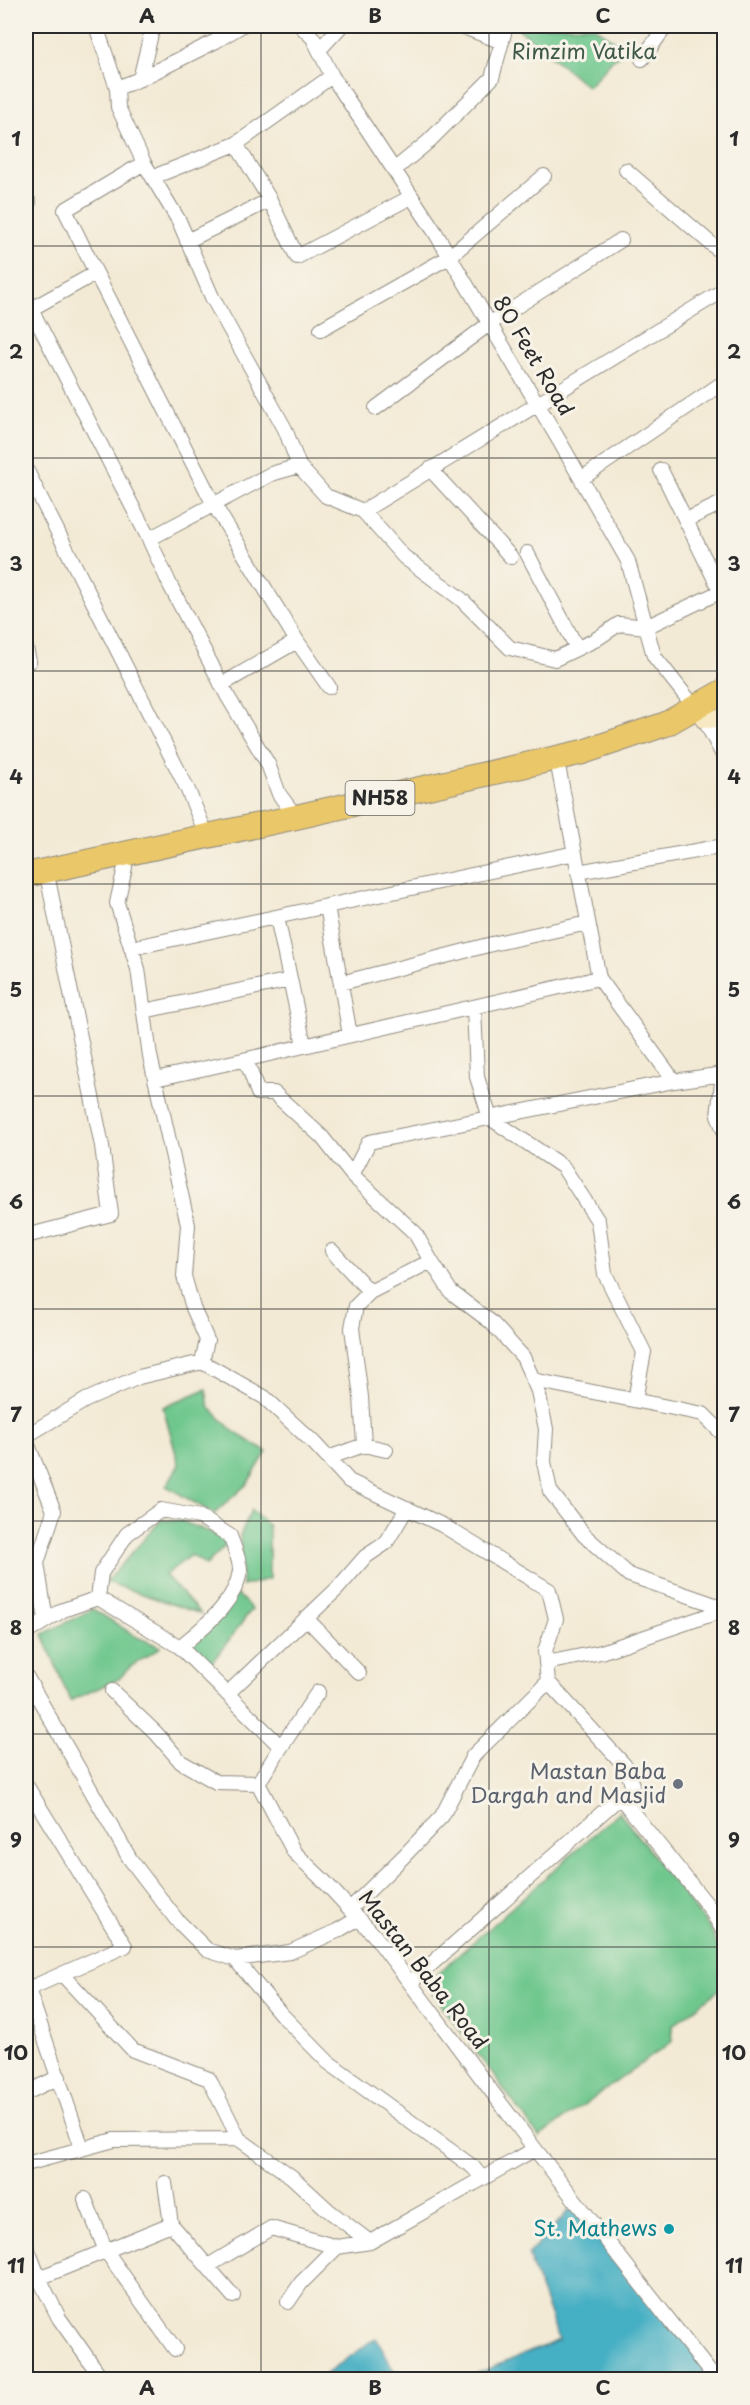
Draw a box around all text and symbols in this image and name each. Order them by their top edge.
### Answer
text: A [139,0,155,30]
text: B [368,0,382,30]
text: C [595,0,611,30]
park label: Rimzim Vatika [511,34,657,66]
text: 1 [11,123,21,153]
text: 1 [729,123,739,153]
street label: 80 Feet Road [486,289,583,421]
text: 2 [9,336,23,366]
text: 2 [727,336,741,366]
text: 3 [9,548,23,578]
text: 3 [727,548,741,578]
text: 4 [9,761,23,791]
text: 4 [727,761,741,791]
road number: NH58 [346,781,415,815]
text: 5 [10,974,22,1004]
text: 5 [728,974,740,1004]
text: 6 [9,1186,23,1216]
text: 6 [727,1186,741,1216]
text: 7 [10,1399,22,1429]
text: 7 [728,1399,740,1429]
text: 8 [10,1612,22,1642]
text: 8 [728,1612,740,1642]
place label: Mastan Baba Dargah and Masjid [470,1754,667,1810]
marker: Mastan Baba Dargah and Masjid [671,1777,685,1791]
text: 9 [10,1824,22,1854]
text: 9 [728,1824,740,1854]
street label: Mastan Baba Road [352,1882,497,2055]
text: 10 [4,2037,28,2067]
text: 10 [722,2037,746,2067]
place label: St. Mathews [534,2211,657,2243]
marker: St. Mathews [662,2222,676,2236]
text: 11 [7,2250,25,2280]
text: 11 [725,2250,743,2280]
text: A [139,2372,155,2402]
text: B [368,2372,382,2402]
text: C [595,2372,611,2402]

